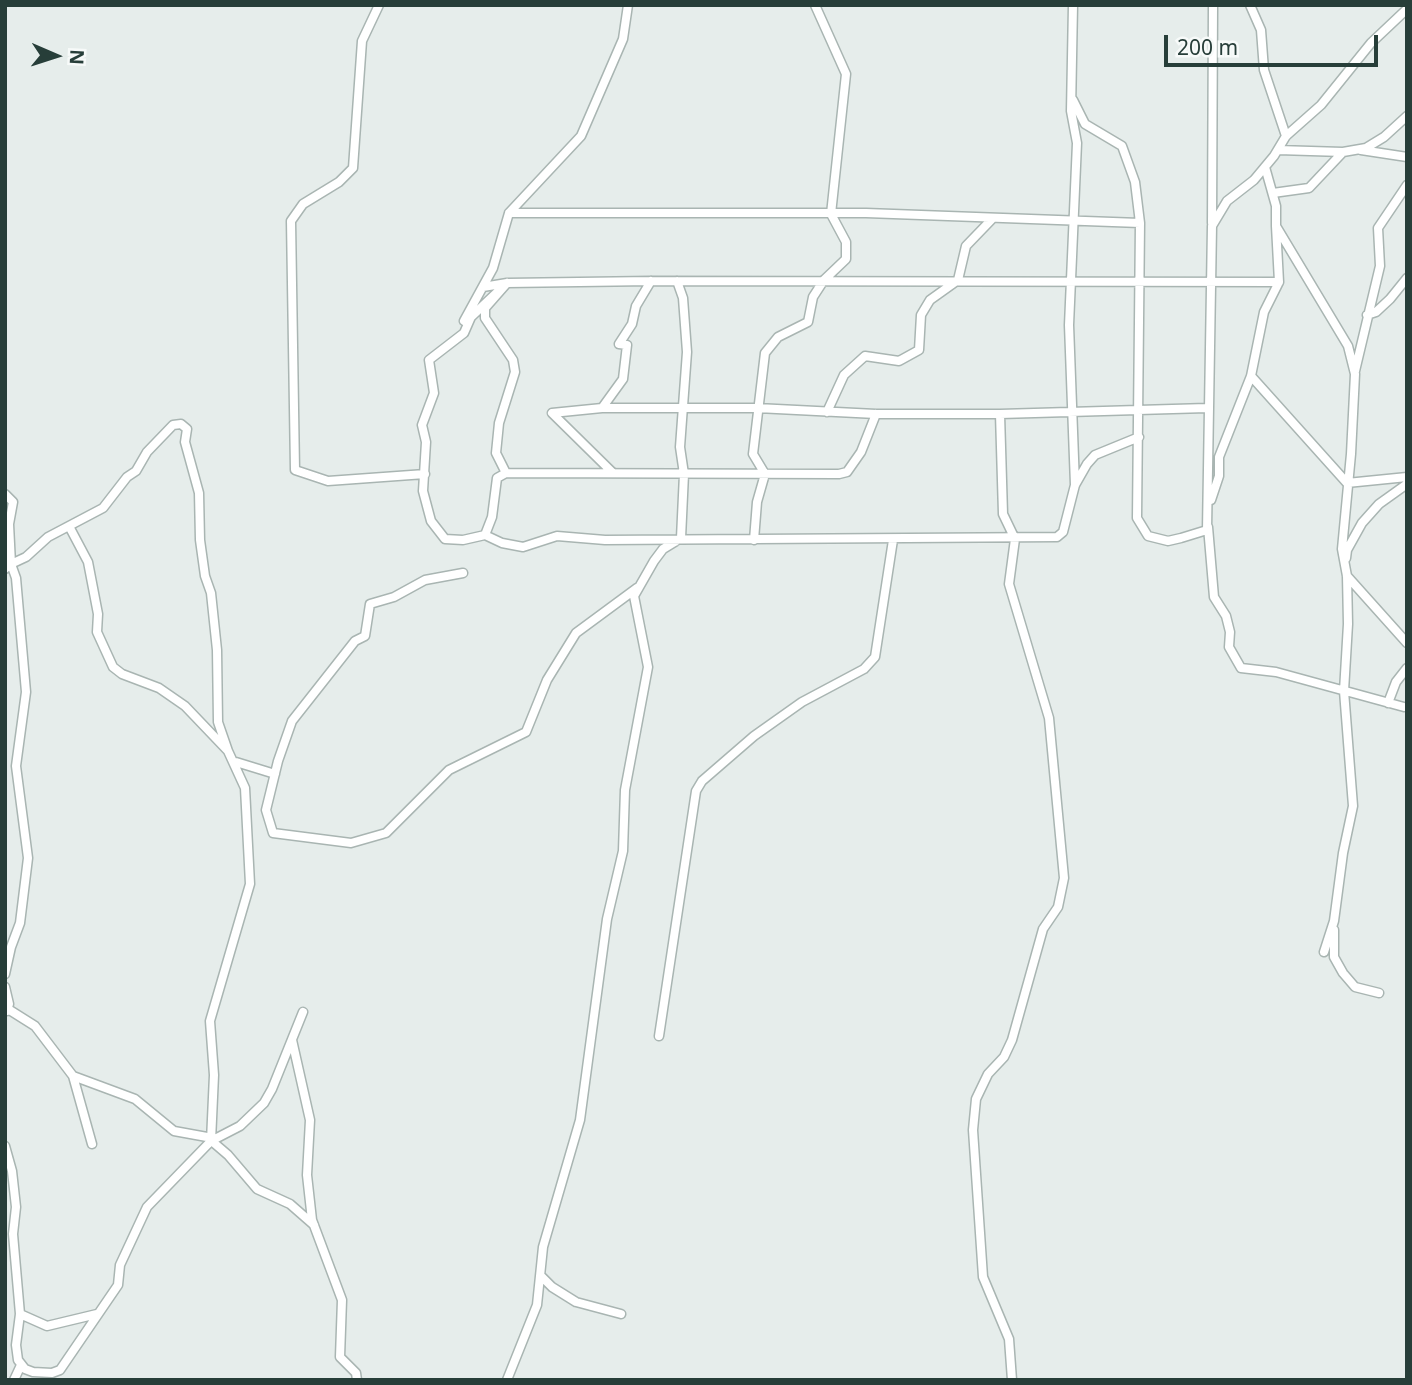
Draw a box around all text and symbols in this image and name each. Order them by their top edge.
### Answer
north arrow [21,21,91,91]
scale bar [1167,21,1380,65]
text: 200 m [1177,33,1238,61]
text: N [64,49,90,65]

